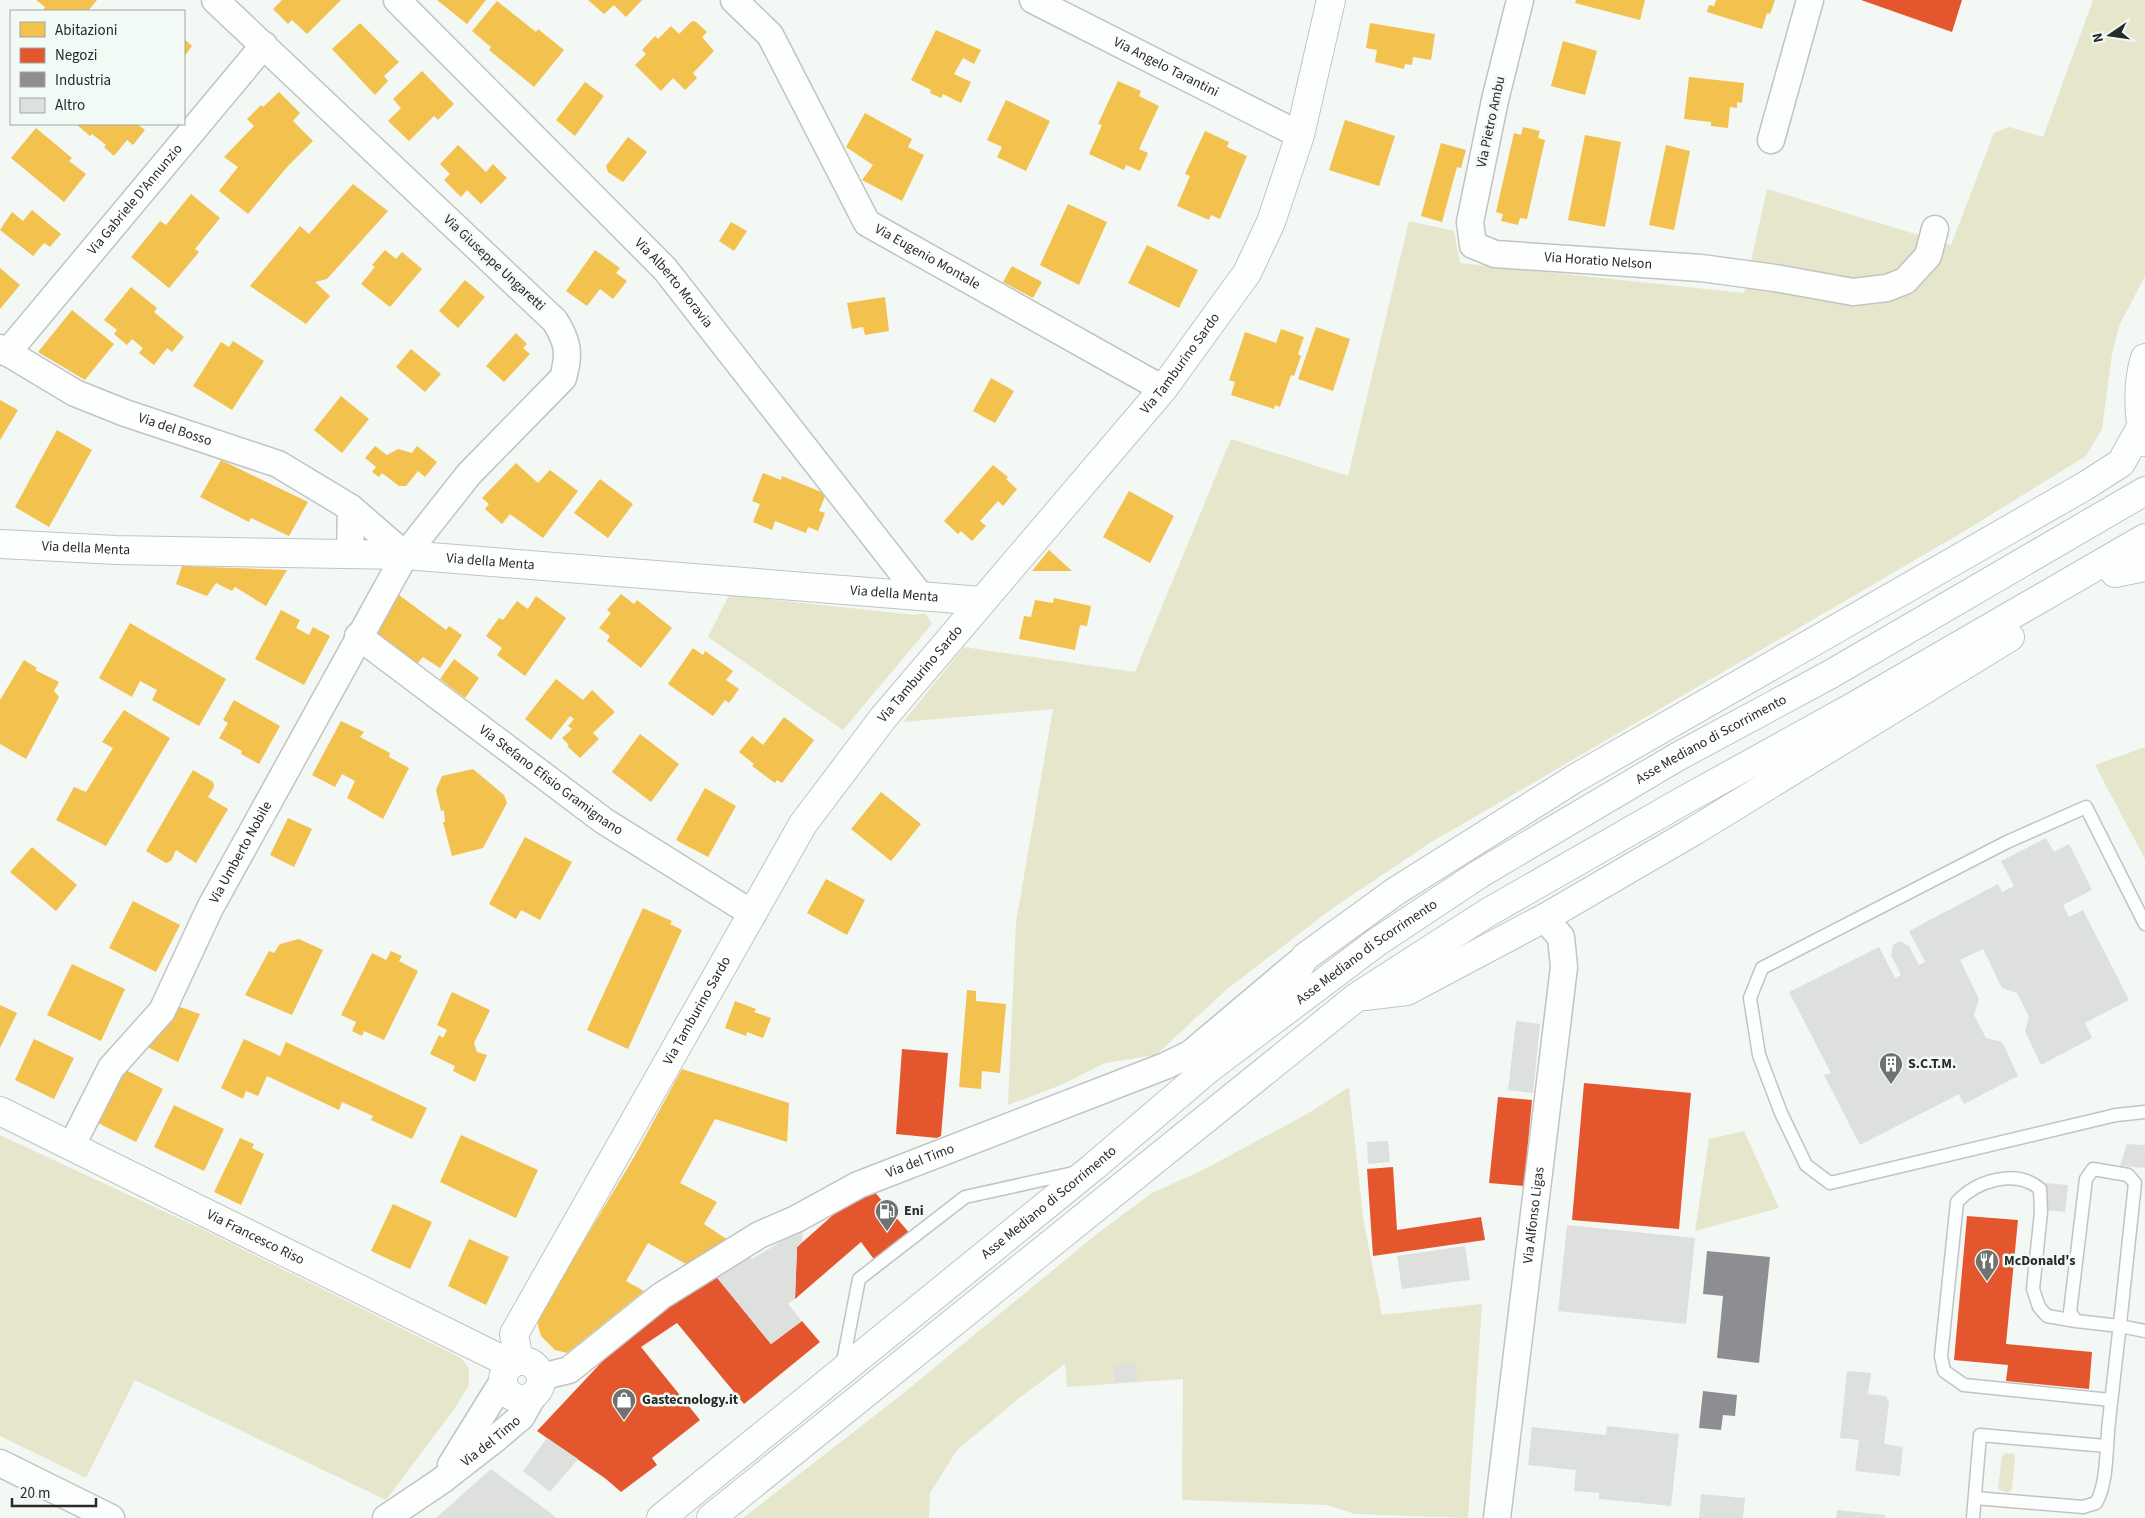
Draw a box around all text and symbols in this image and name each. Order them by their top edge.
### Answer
legend [10,10,185,125]
north arrow [2085,10,2135,60]
text: Abitazioni [55,20,118,41]
text: N [2088,31,2109,44]
street label: Via Angelo Tarantini [1110,32,1222,102]
text: Negozi [55,45,97,66]
text: Industria [55,70,111,91]
street label: Via Pietro Ambu [1472,74,1510,170]
text: Altro [55,95,85,116]
street label: Via Gabriele D'Annunzio [83,140,187,259]
street label: Via Giuseppe Ungaretti [439,210,549,316]
street label: Via Eugenio Montale [871,219,984,295]
street label: Via Alberto Moravia [630,234,718,332]
street label: Via Horatio Nelson [1544,247,1653,275]
street label: Via Tamburino Sardo [1136,309,1225,419]
street label: Via del Bosso [135,408,215,451]
street label: Via della Menta [41,536,130,560]
street label: Via della Menta [446,548,535,575]
street label: Via della Menta [849,581,939,607]
street label: Via Tamburino Sardo [873,621,967,727]
street label: Asse Mediano di Scorrimento [1632,690,1790,789]
street label: Via Stefano Efisio Gramignano [475,720,627,840]
street label: Via Umberto Nobile [204,798,277,907]
street label: Asse Mediano di Scorrimento [1292,895,1441,1010]
street label: Via Tamburino Sardo [658,953,736,1069]
building icon: S.C.T.M. [1878,1051,1904,1085]
place label: S.C.T.M. [1908,1054,1956,1074]
street label: Via del Timo [883,1139,957,1183]
street label: Asse Mediano di Scorrimento [977,1141,1121,1264]
street label: Via Alfonso Ligas [1518,1166,1550,1265]
fuel station icon: Eni [874,1198,900,1232]
place label: Eni [904,1201,924,1221]
street label: Via Francesco Riso [203,1205,308,1270]
restaurant icon: McDonald's [1974,1248,2000,1282]
place label: McDonald's [2004,1251,2075,1271]
shop icon: Gastecnology.it [611,1387,637,1421]
place label: Gastecnology.it [642,1390,739,1410]
street label: Via del Timo [457,1411,525,1472]
scale bar [12,1476,96,1508]
text: 20 m [20,1483,50,1504]

